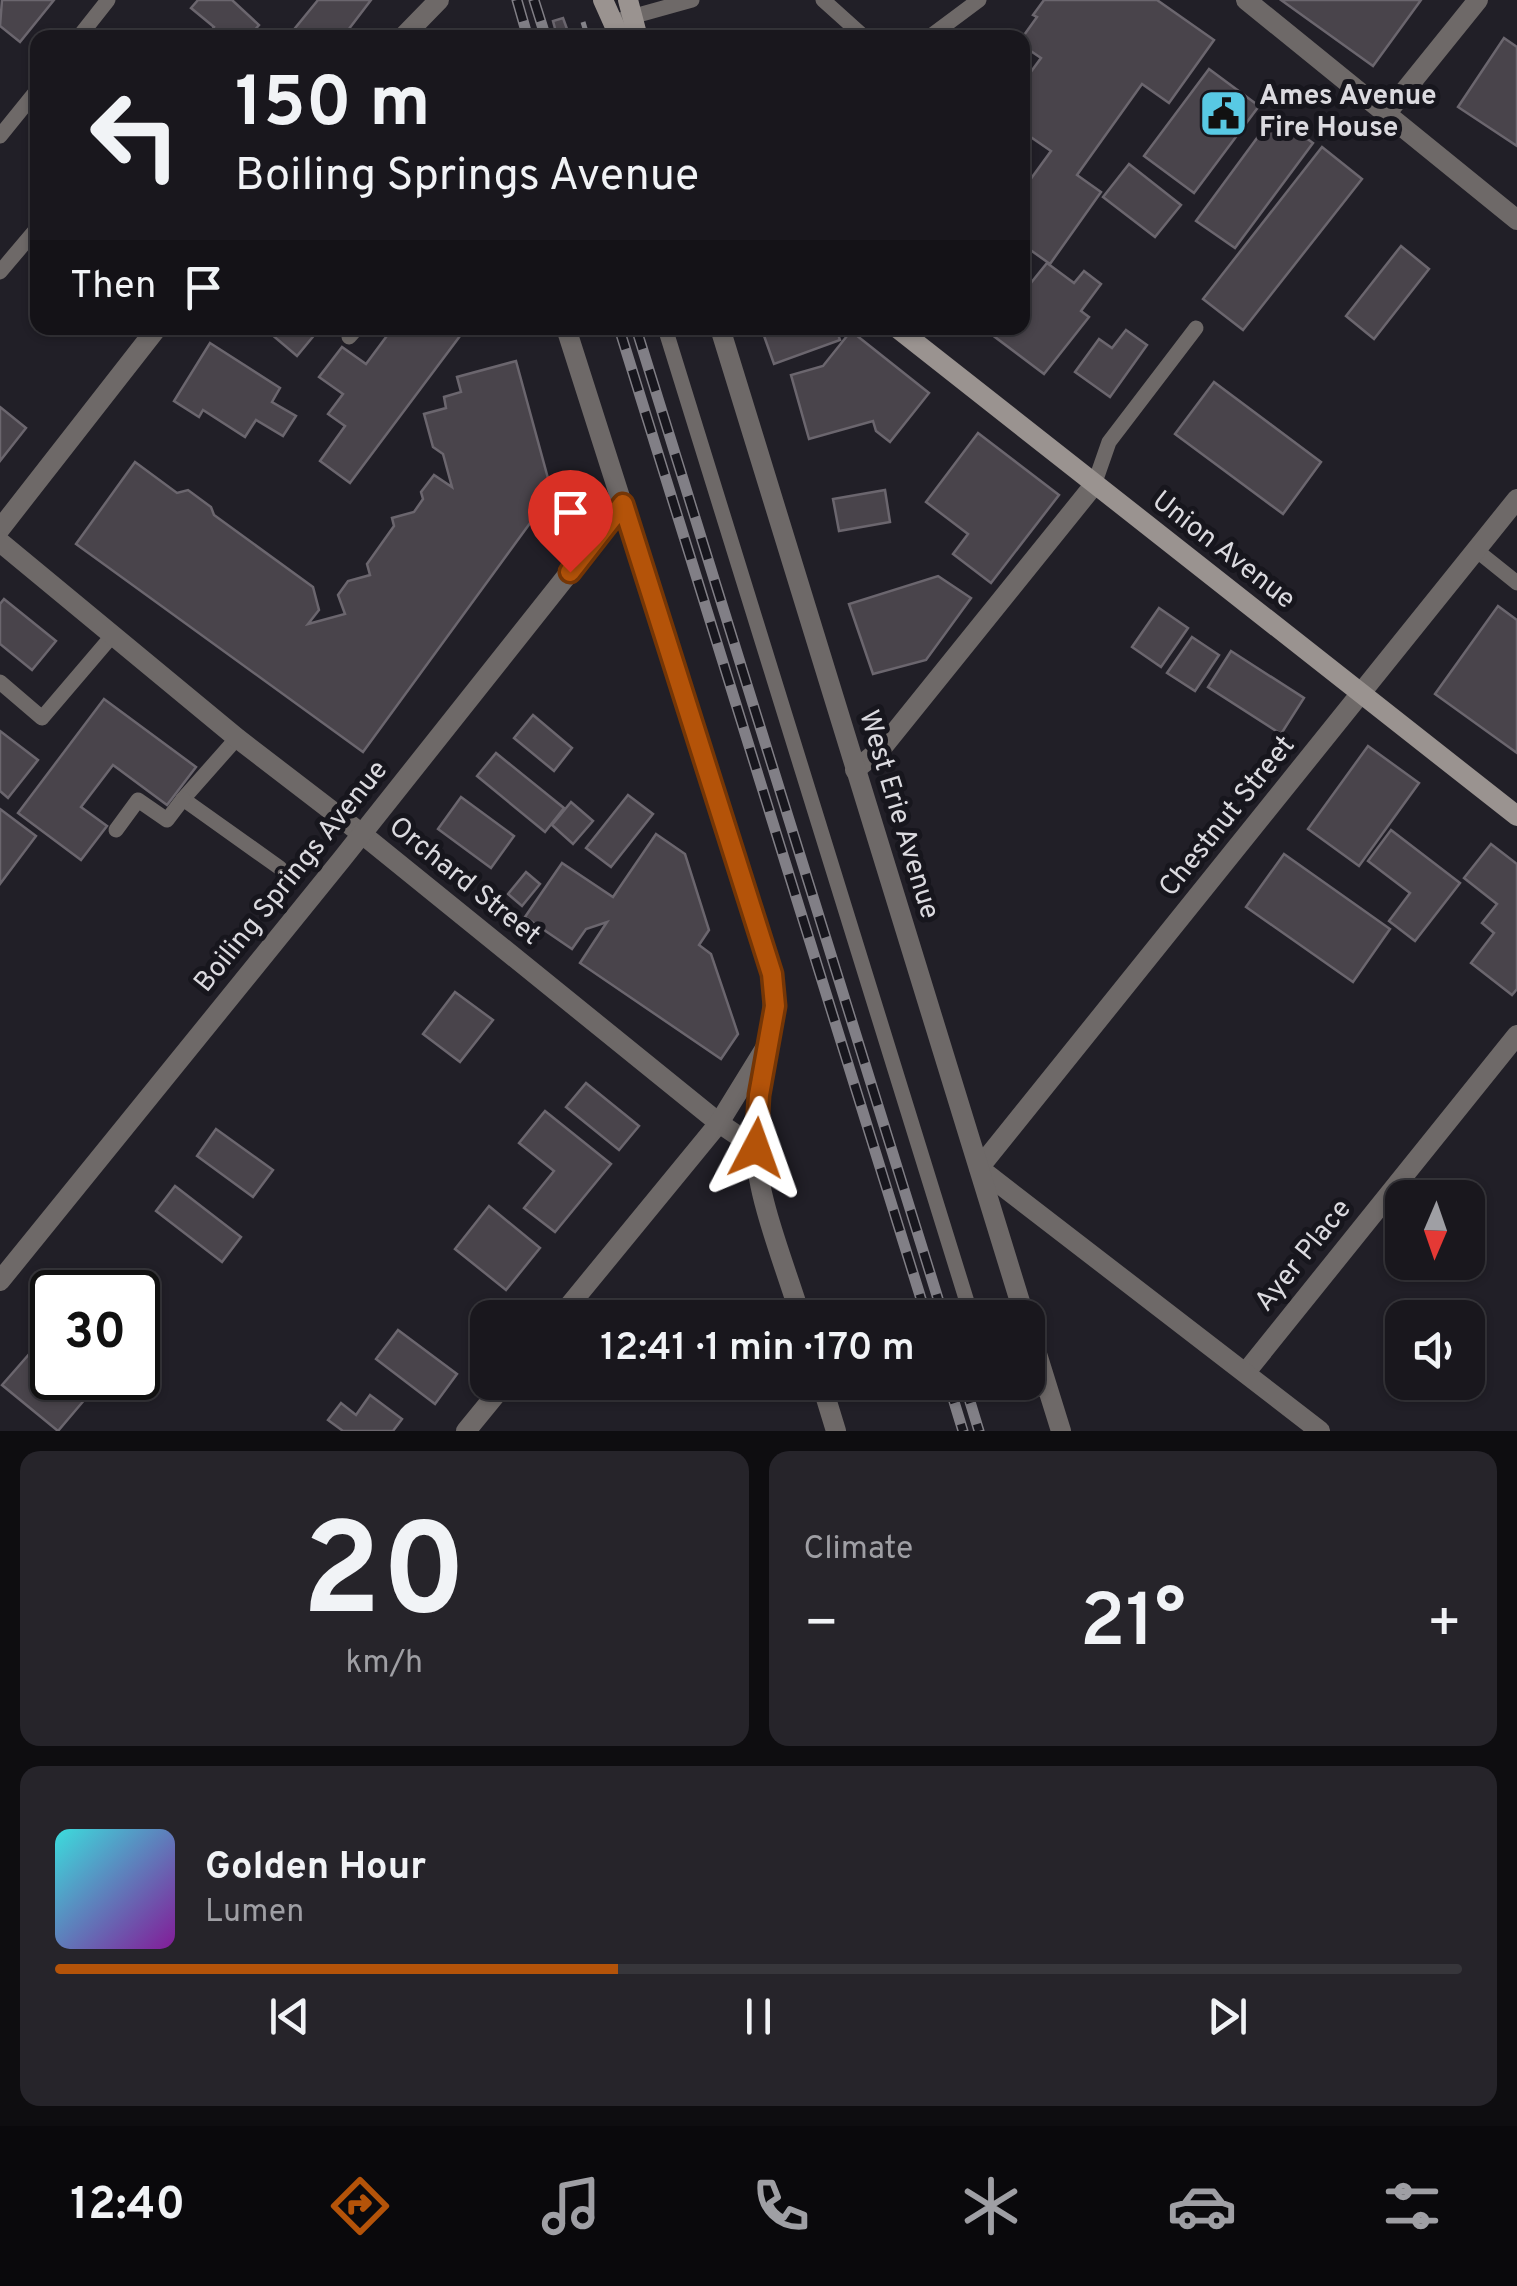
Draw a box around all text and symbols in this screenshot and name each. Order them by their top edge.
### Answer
text: 150 m [235,62,430,151]
icon: left [70,70,200,200]
place label: Ames Avenue Fire House [1259,79,1437,147]
public building icon: Ames Avenue Fire House [1198,87,1250,139]
text: Boiling Springs Avenue [235,149,699,206]
icon: arrive [176,260,231,315]
text: Then [70,263,156,312]
pin [528,470,613,573]
street label: Union Avenue [1144,484,1302,618]
icon: arrive [543,485,598,540]
street label: West Erie Avenue [849,706,947,924]
street label: Chestnut Street [1152,729,1304,905]
street label: Boiling Springs Avenue [187,753,397,1001]
street label: Orchard Street [381,810,547,954]
position arrow [704,1096,808,1200]
north arrow [1385,1180,1485,1280]
map controls [1385,1180,1485,1400]
street label: Ayer Place [1248,1192,1360,1320]
speed limit sign: 30 [30,1270,160,1400]
button: sound [1385,1300,1485,1400]
text: 12:41 · 1 min · 170 m [600,1325,915,1374]
text: 20 [302,1496,467,1661]
text: Climate [804,1530,913,1570]
text: 21° [1080,1578,1186,1673]
text: − [804,1591,839,1661]
text: + [1427,1591,1462,1661]
text: km/h [345,1644,423,1684]
text: Golden Hour [205,1844,426,1893]
text: Lumen [205,1893,304,1933]
icon: previous [262,1989,317,2044]
icon: pause [731,1989,786,2044]
icon: next [1200,1989,1255,2044]
icon: directions [325,2171,395,2241]
icon: music [536,2171,606,2241]
icon: phone [746,2171,816,2241]
icon: climate [956,2171,1026,2241]
icon: car [1167,2171,1237,2241]
icon: filters [1377,2171,1447,2241]
text: 12:40 [70,2178,185,2235]

